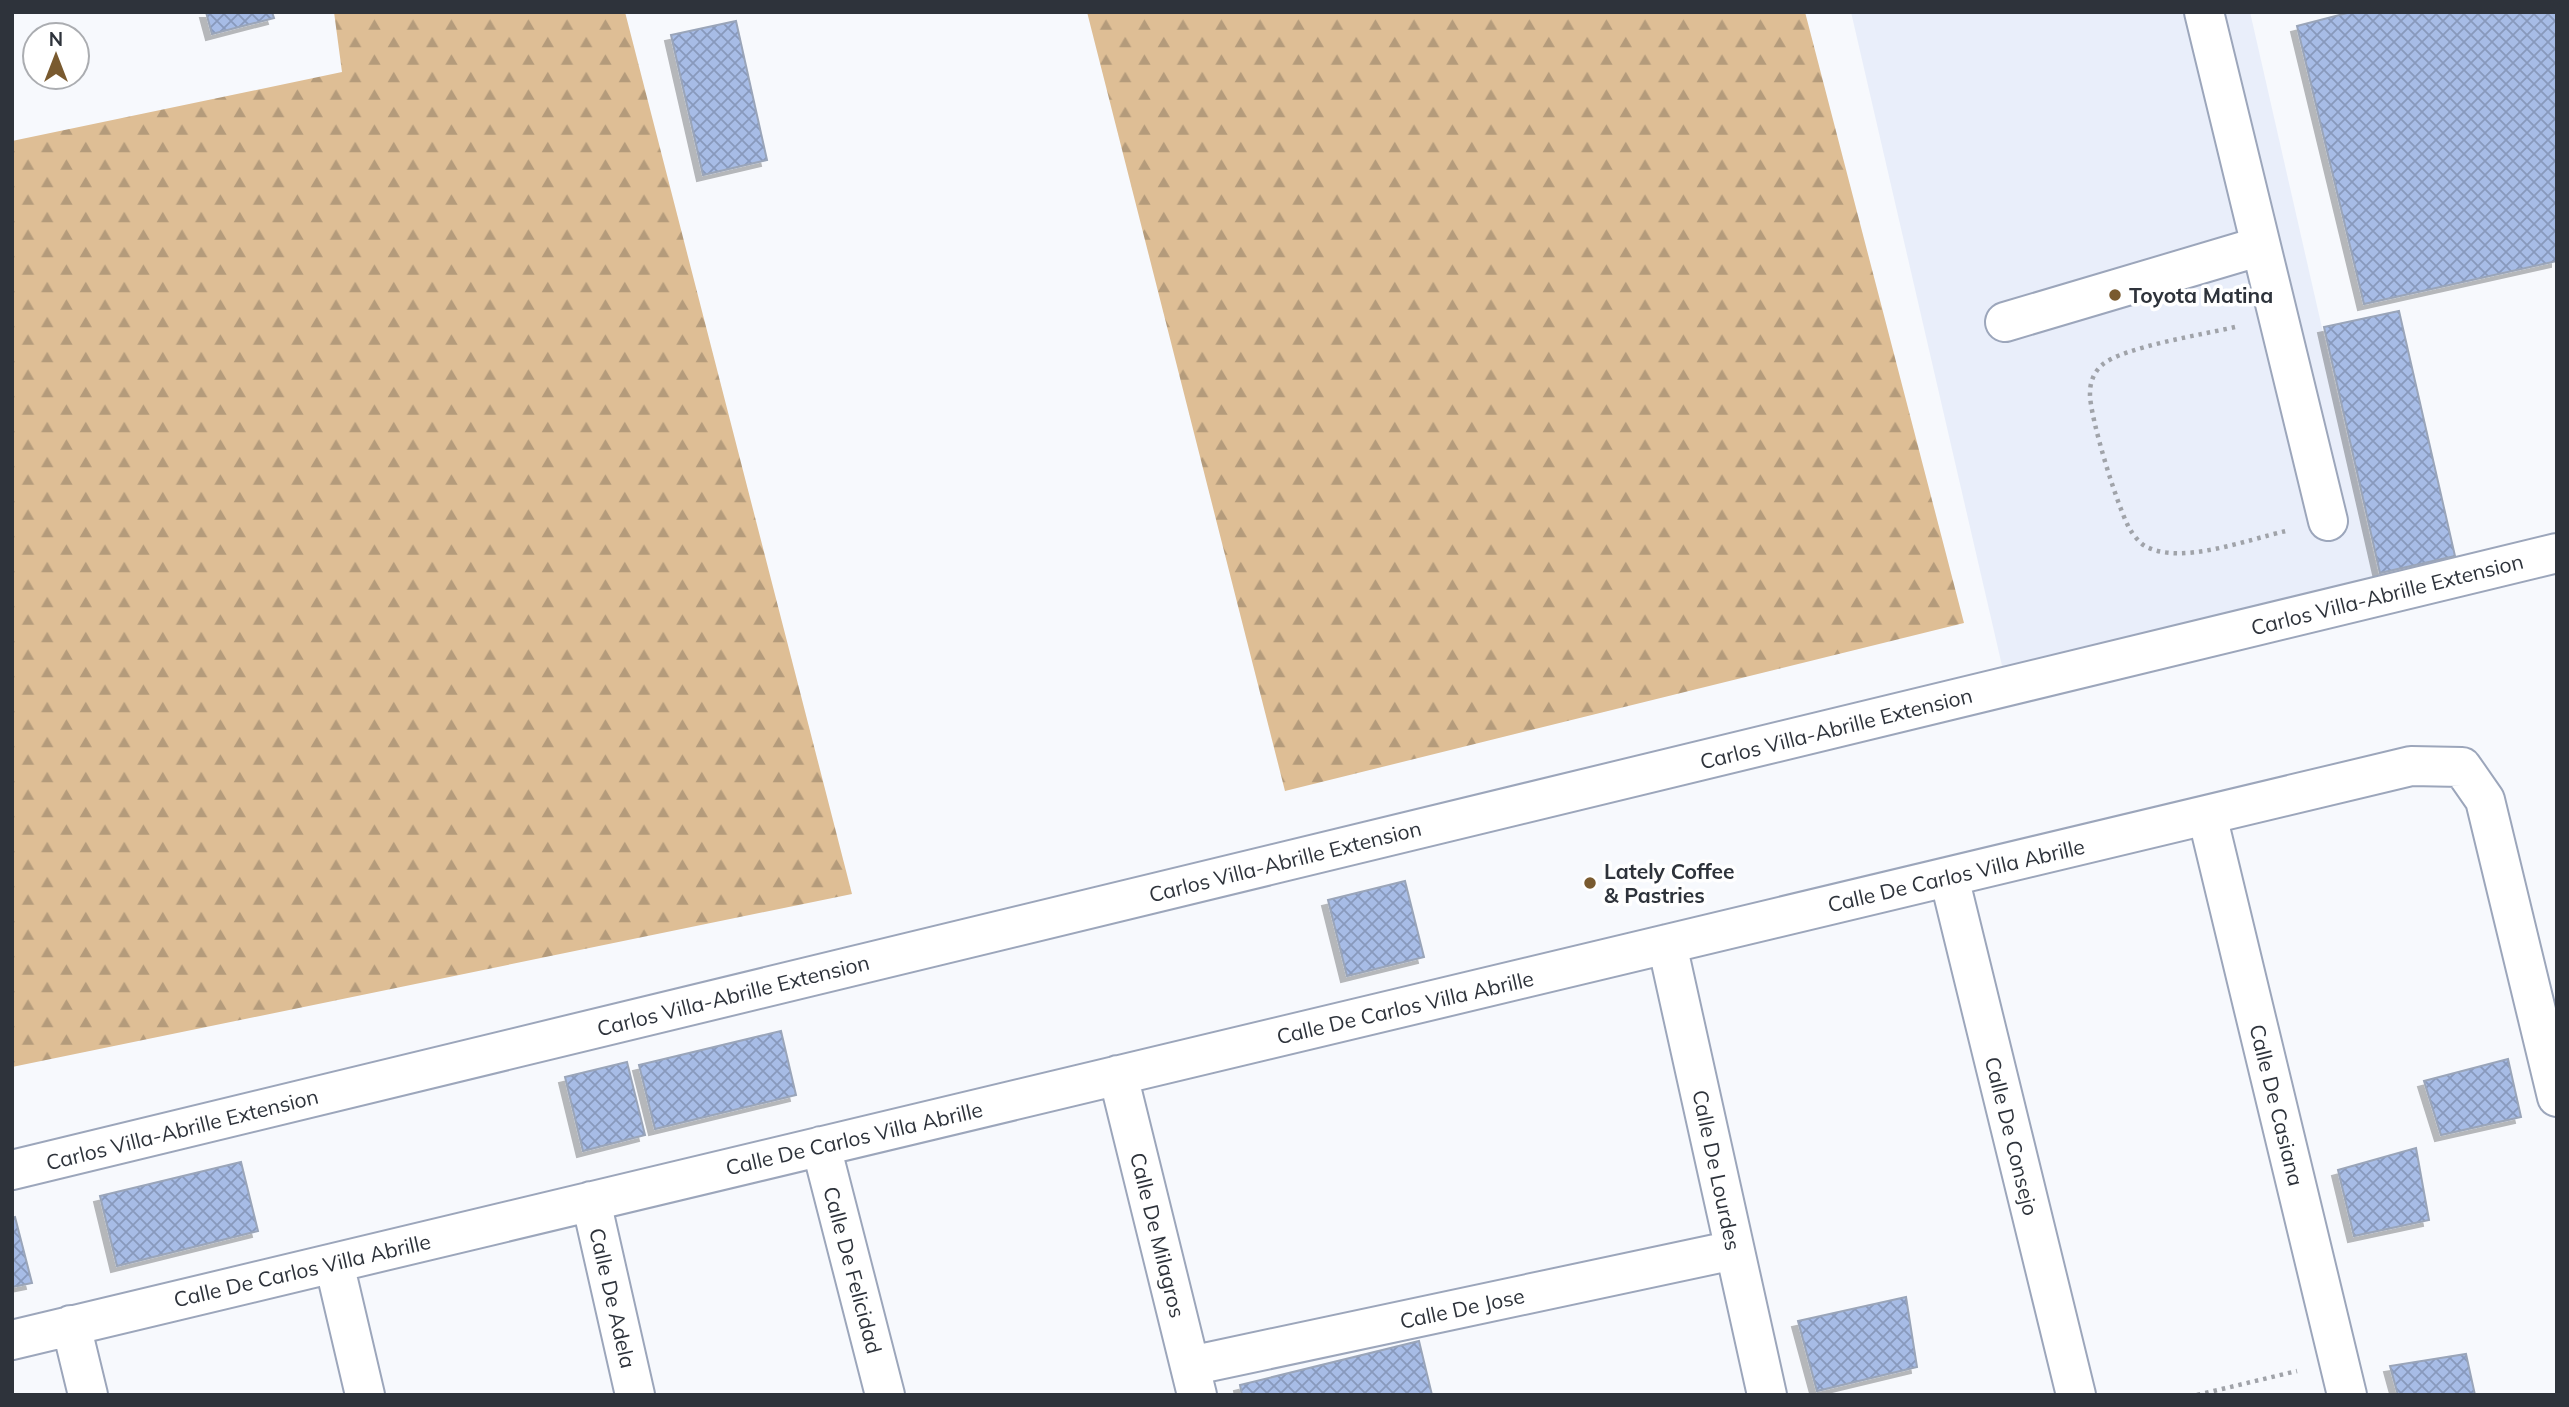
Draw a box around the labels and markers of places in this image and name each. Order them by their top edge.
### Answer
place label: Toyota Matina [2129,282,2273,308]
marker: Toyota Matina [2107,287,2123,303]
place label: Lately Coffee & Pastries [1604,858,1734,908]
marker: Lately Coffee & Pastries [1582,875,1598,891]

